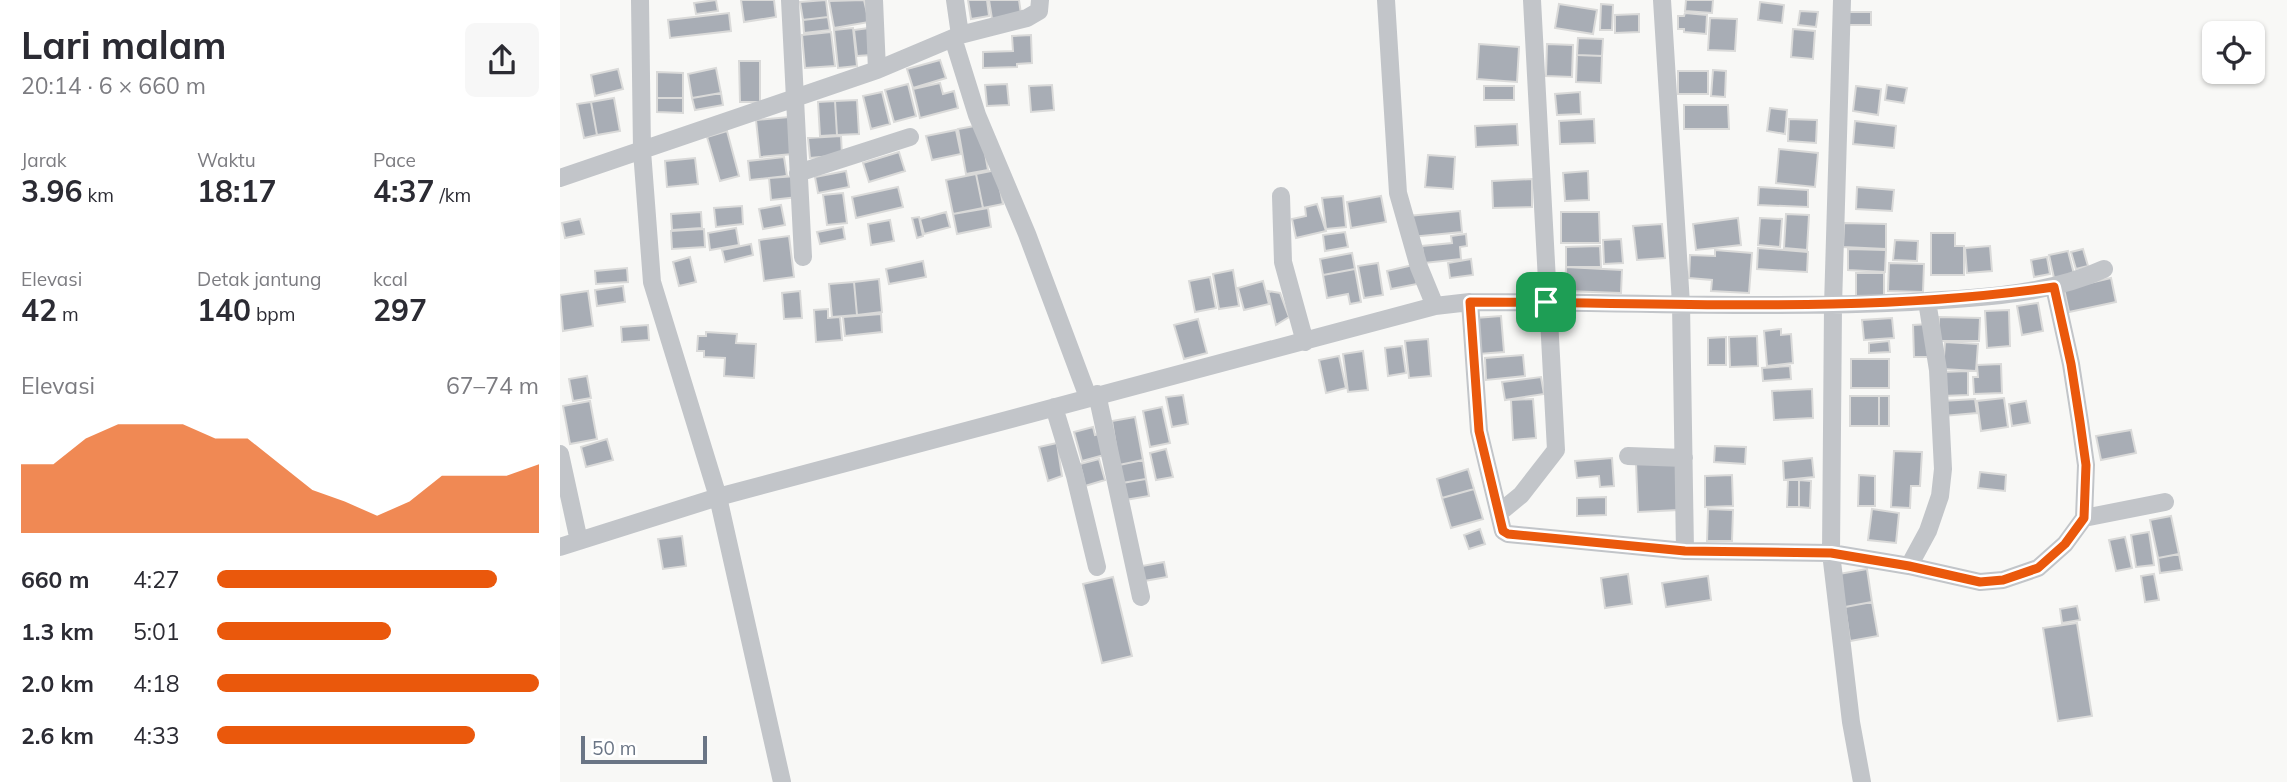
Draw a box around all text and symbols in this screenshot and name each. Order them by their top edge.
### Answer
text: Lari malam [21,21,226,69]
map controls [2202,21,2265,84]
button: locate [2202,21,2265,84]
button: share [465,23,539,97]
text: 20:14 · 6 × 660 m [21,71,206,100]
text: Jarak [21,148,67,172]
text: Waktu [197,148,256,172]
text: Pace [373,148,416,172]
text: 3.96 [21,172,82,210]
text: 18:17 [197,172,276,210]
text: 4:37 [373,172,434,210]
text: km [82,183,114,207]
text: /km [434,183,471,207]
text: Elevasi [21,267,82,291]
text: Detak jantung [197,267,322,291]
text: kcal [373,267,408,291]
pin [1516,272,1576,332]
icon: arrive [1527,283,1565,321]
text: 42 [21,291,57,329]
text: 140 [197,291,251,329]
text: 297 [373,291,427,329]
text: m [57,302,79,326]
text: bpm [251,302,295,326]
text: Elevasi [21,371,95,400]
text: 67–74 m [446,371,539,400]
text: 660 m [21,565,89,594]
text: 4:27 [133,565,180,594]
text: 1.3 km [21,617,94,646]
text: 5:01 [133,617,180,646]
text: 2.0 km [21,669,94,698]
text: 4:18 [133,669,180,698]
text: 2.6 km [21,721,94,750]
text: 4:33 [133,721,180,750]
scale bar [581,733,707,765]
text: 50 m [592,736,636,760]

